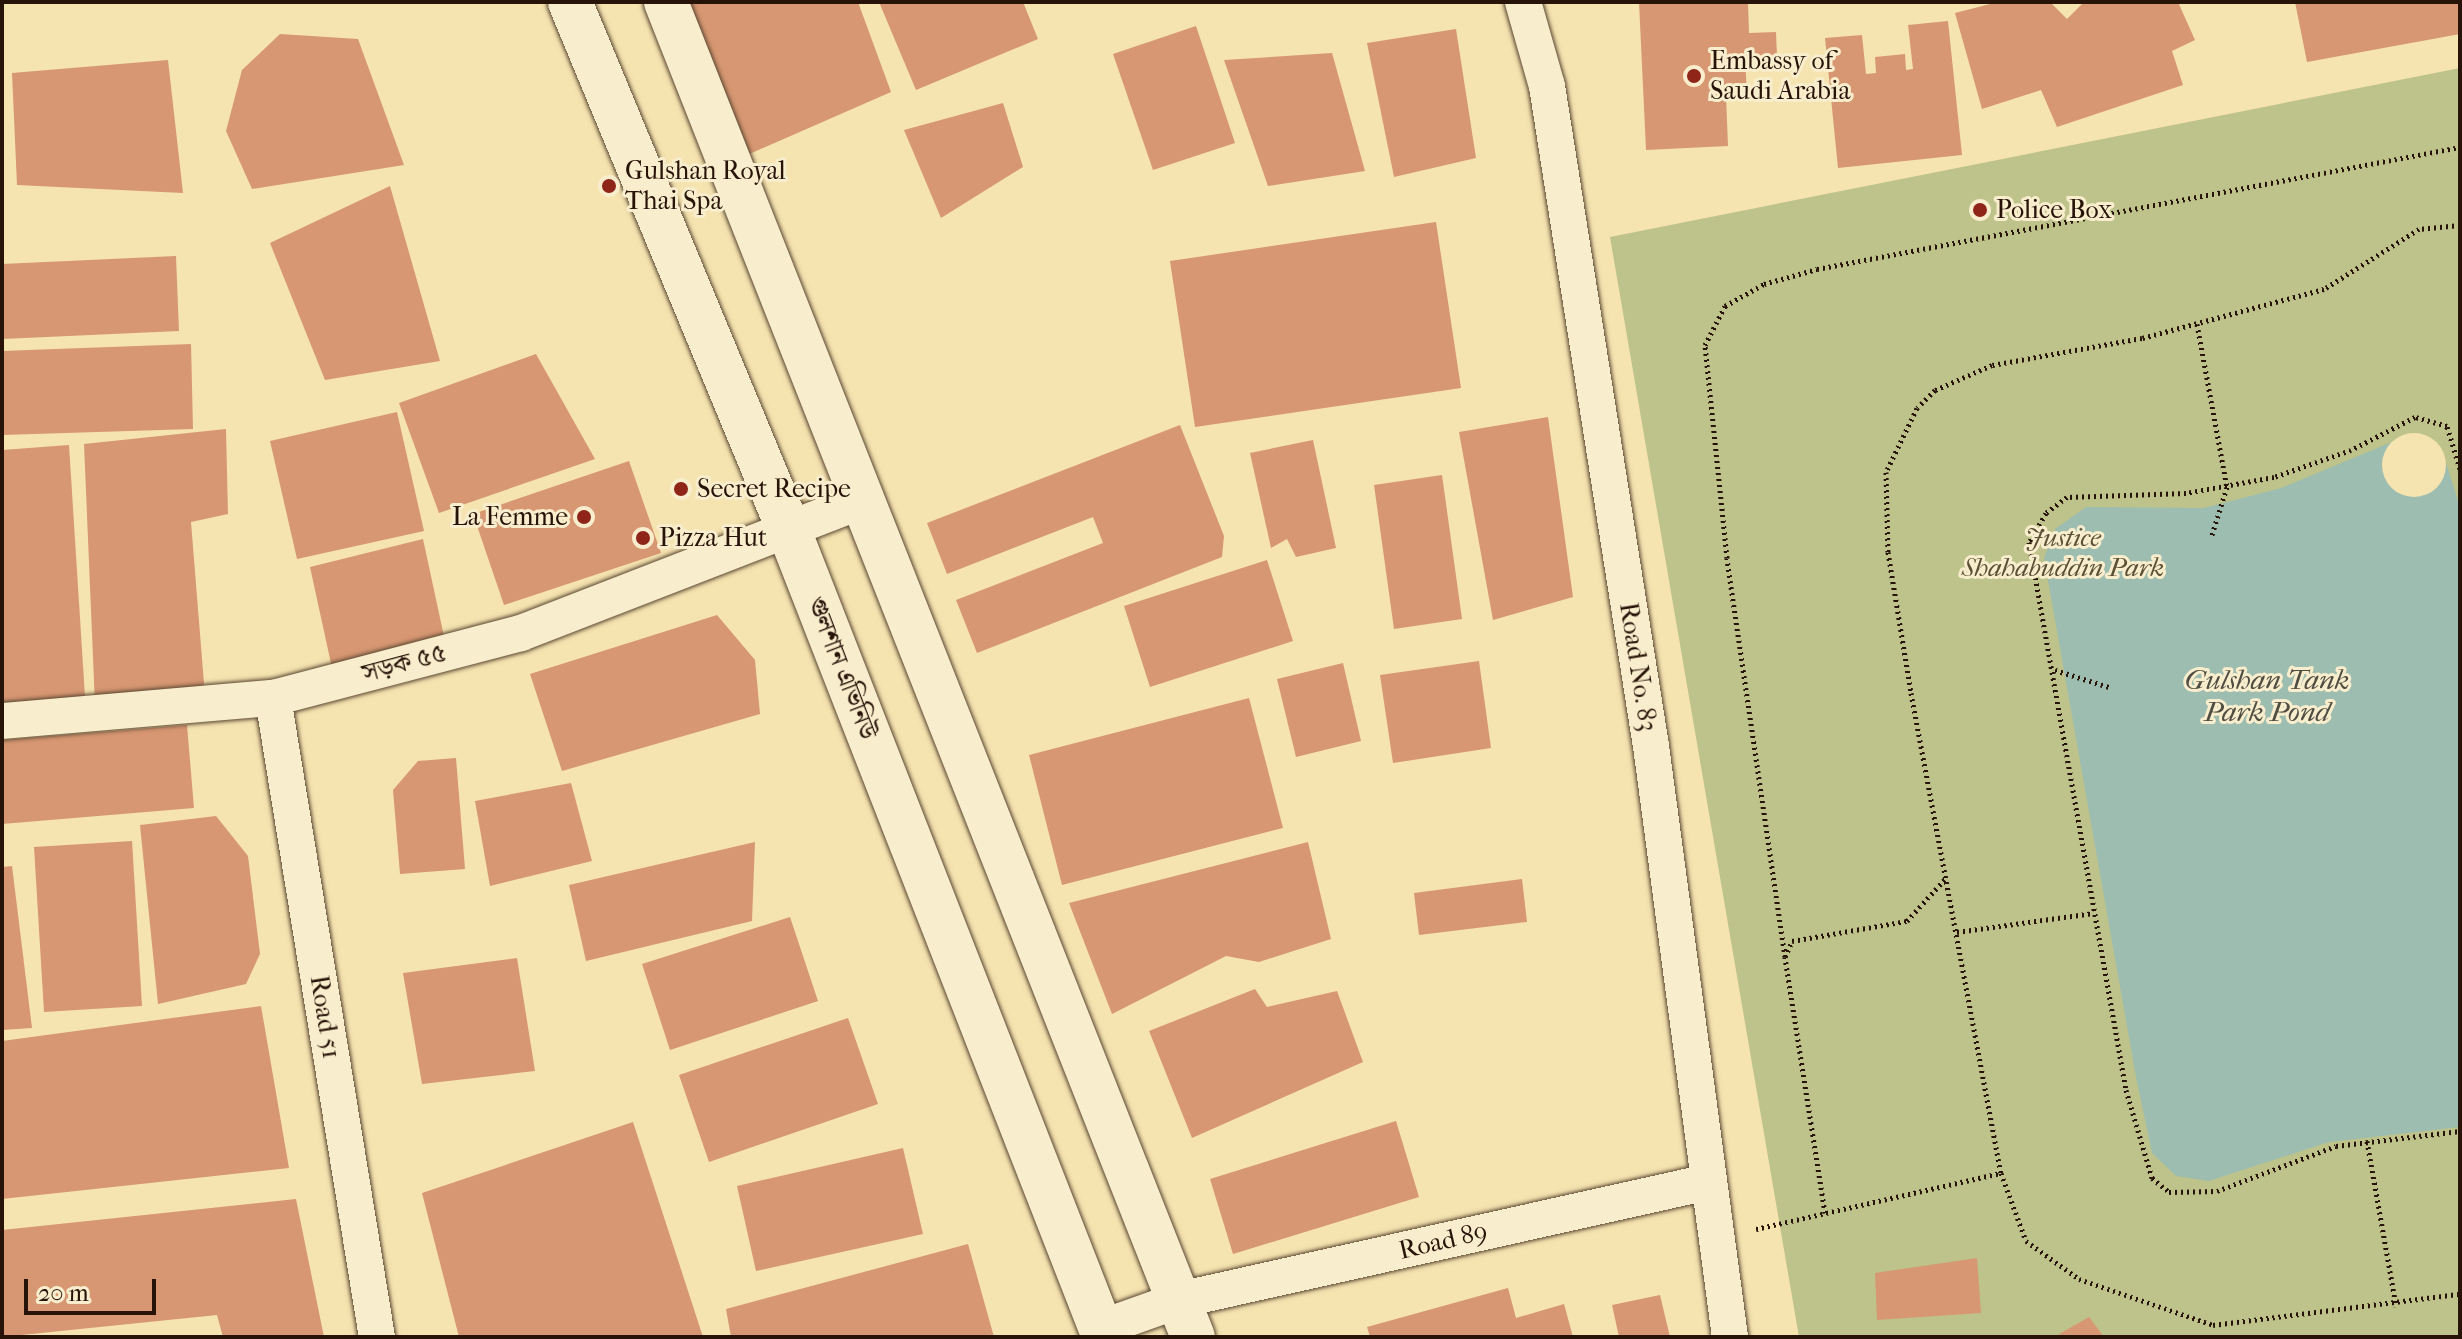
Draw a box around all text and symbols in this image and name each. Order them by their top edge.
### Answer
place label: Embassy of Saudi Arabia [1710,45,1850,106]
marker: Embassy of Saudi Arabia [1685,67,1703,85]
place label: Gulshan Royal Thai Spa [625,155,786,216]
marker: Gulshan Royal Thai Spa [600,177,618,195]
place label: Police Box [1996,194,2112,226]
marker: Police Box [1971,201,1989,219]
place label: Secret Recipe [697,473,851,505]
marker: Secret Recipe [672,480,690,498]
place label: La Femme [452,501,568,533]
marker: La Femme [575,508,593,526]
place label: Pizza Hut [659,522,767,554]
park label: Justice Shahabuddin Park [1962,522,2164,584]
marker: Pizza Hut [634,529,652,547]
street label: গুলশান এভিনিউ [801,592,883,744]
street label: Road No. 83 [1612,600,1664,734]
street label: সড়ক ৫৫ [359,637,449,689]
water label: Gulshan Tank Park Pond [2185,663,2349,729]
street label: Road 51 [303,973,347,1061]
street label: Road 89 [1396,1216,1490,1266]
scale bar [28,1263,160,1313]
text: 20 m [38,1279,89,1307]

